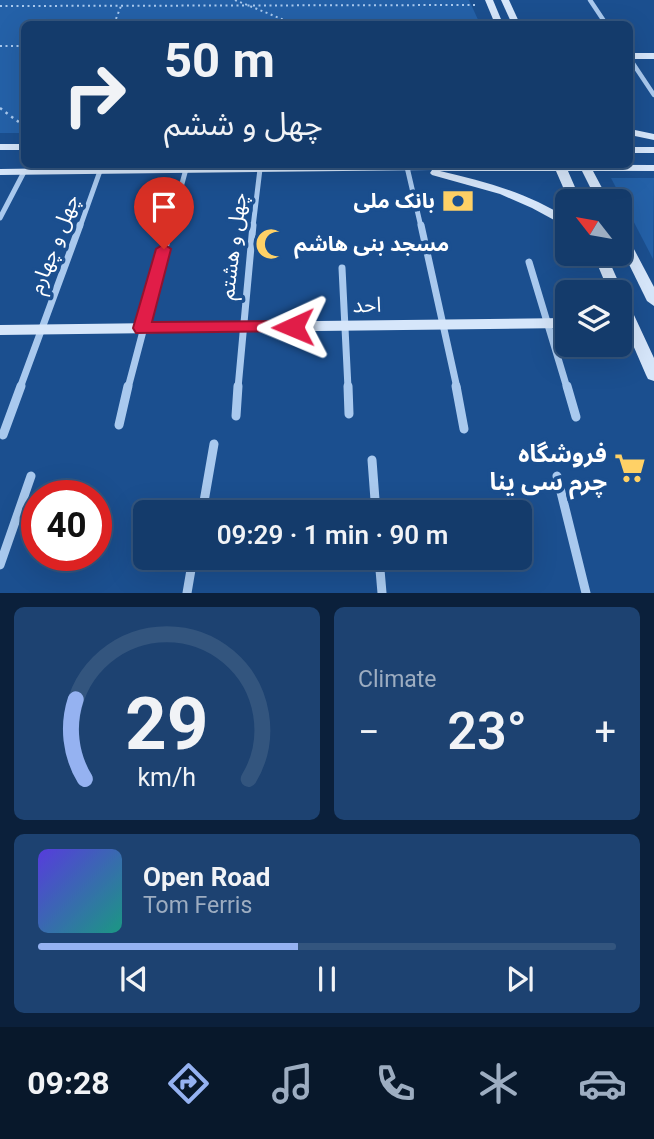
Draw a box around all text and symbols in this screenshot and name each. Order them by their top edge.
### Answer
text: 50 m [164,32,275,89]
icon: right [49,49,140,140]
text: چهل و ششم [164,105,323,143]
pin [134,177,194,249]
bank icon: بانک ملی [441,184,475,218]
icon: arrive [145,188,183,226]
place label: بانک ملی [354,189,435,213]
north arrow [555,189,632,266]
map controls [555,189,632,357]
street label: چهل و چهارم [24,191,88,298]
street label: چهل و هشتم [215,191,254,301]
mosque icon: مسجد بنی هاشم [254,227,288,261]
place label: مسجد بنی هاشم [294,232,449,259]
button: layers [555,280,632,357]
position arrow [256,290,330,364]
street label: احد [353,293,381,317]
place label: فروشگاه چرم سی ینا [490,440,607,500]
supermarket icon: فروشگاه چرم سی ینا [613,451,647,485]
speed limit sign: 40 [21,480,112,571]
text: 09:29 · 1 min · 90 m [217,520,448,550]
text: Climate [358,666,437,693]
text: 29 [125,682,209,768]
text: 23° [447,701,527,762]
text: − [358,710,380,754]
text: + [594,710,616,754]
text: km/h [138,763,196,792]
text: Open Road [143,862,271,892]
text: Tom Ferris [143,892,252,919]
icon: previous [115,960,153,998]
icon: pause [308,960,346,998]
icon: next [501,960,539,998]
icon: directions [164,1059,213,1108]
icon: music [268,1059,317,1108]
icon: phone [371,1059,420,1108]
icon: climate [474,1059,523,1108]
icon: car [578,1059,627,1108]
text: 09:28 [27,1064,110,1102]

